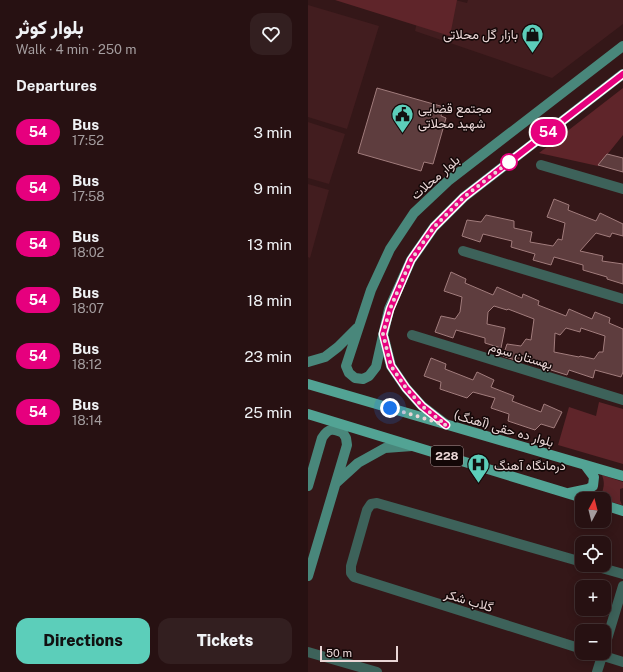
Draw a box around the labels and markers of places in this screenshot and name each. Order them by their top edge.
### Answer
shop icon: بازار گل محلاتی [520,21,546,54]
place label: بازار گل محلاتی [443,27,518,43]
place label: مجتمع قضایی شهید محلاتی [418,101,492,132]
public building icon: مجتمع قضایی شهید محلاتی [389,102,415,135]
unlabelled marker [500,153,518,171]
hospital icon: درمانگاه آهنگ [466,452,492,485]
place label: درمانگاه آهنگ [494,458,566,474]

